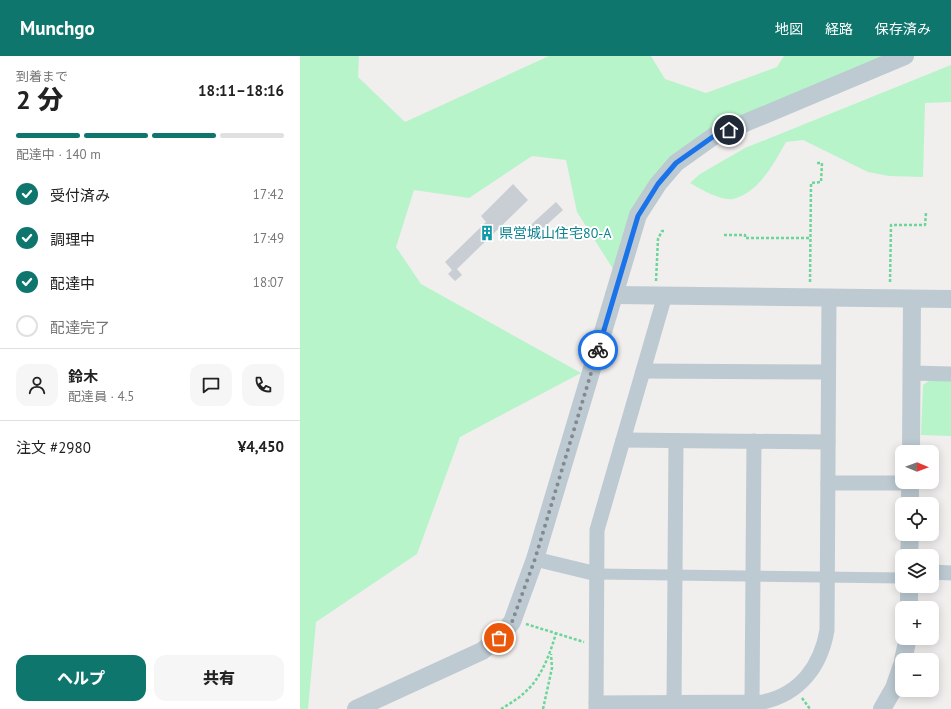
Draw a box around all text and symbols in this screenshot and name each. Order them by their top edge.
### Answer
text: Munchgo [20,16,95,40]
text: 地図 [775,20,803,38]
text: 経路 [825,20,853,38]
text: 保存済み [875,20,931,38]
text: 到着まで [16,68,68,85]
text: 18:11–18:16 [198,81,284,100]
text: 2 分 [16,83,63,116]
pin [712,113,746,147]
icon: home [718,119,740,141]
text: 配達中 · 140 m [16,146,101,163]
icon: check [16,183,38,205]
text: 受付済み [50,186,110,205]
text: 17:42 [253,186,284,203]
building icon: 県営城山住宅80-A [478,224,496,242]
place label: 県営城山住宅80-A [499,224,612,242]
icon: check [16,227,38,249]
text: 調理中 [50,230,95,249]
text: 17:49 [253,230,284,247]
icon: check [16,271,38,293]
text: 配達中 [50,274,95,293]
text: 18:07 [253,274,284,291]
text: 配達完了 [50,318,110,337]
courier [578,330,618,370]
icon: bike [587,339,609,361]
button: person [16,364,58,406]
button: chat [190,364,232,406]
button: phone [242,364,284,406]
text: 鈴木 [68,367,98,386]
text: 配達員 · 4.5 [68,388,134,405]
text: ¥4,450 [238,437,284,456]
text: 注文 #2980 [16,438,91,457]
north arrow [895,445,939,489]
map controls [895,445,939,697]
button: locate [895,497,939,541]
button: layers [895,549,939,593]
button: + [895,601,939,645]
pin [482,621,516,655]
icon: bag [488,627,510,649]
button: − [895,653,939,697]
button: ヘルプ [16,655,146,701]
button: 共有 [154,655,284,701]

